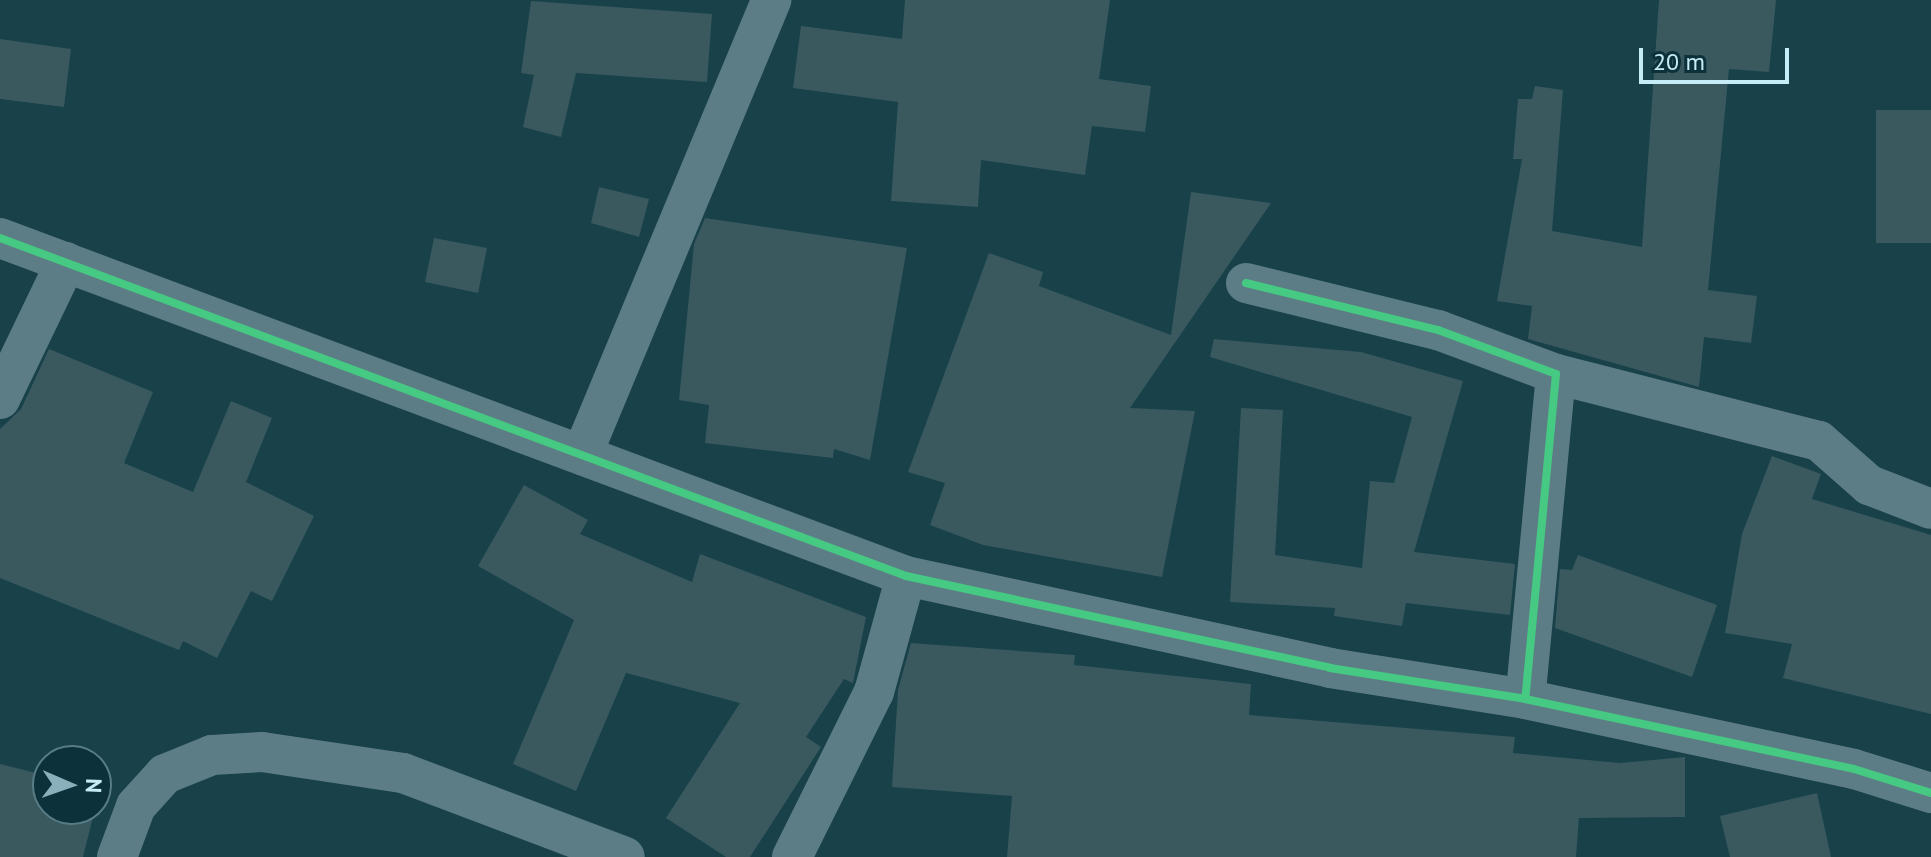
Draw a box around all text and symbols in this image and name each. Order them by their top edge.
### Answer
scale bar [1643,32,1793,82]
text: 20 m [1653,46,1705,77]
north arrow [32,745,112,825]
text: N [80,778,108,793]

